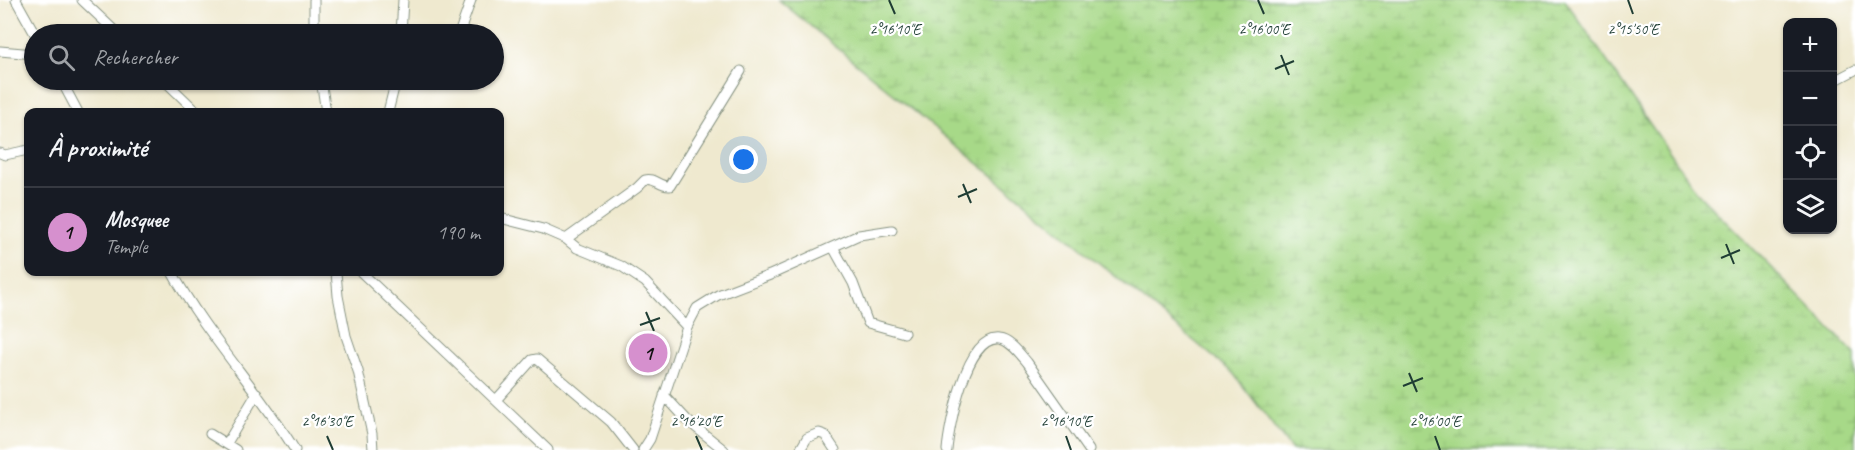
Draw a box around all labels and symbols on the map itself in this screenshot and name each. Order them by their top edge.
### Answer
text: 2°16'10"E [869,20,923,39]
text: 2°16'00"E [1238,20,1292,39]
text: 2°15'50"E [1607,20,1661,39]
your location [729,145,758,174]
pin: 1 [628,330,668,376]
text: 2°16'30"E [301,412,355,431]
text: 2°16'20"E [670,412,724,431]
text: 2°16'10"E [1040,412,1094,431]
text: 2°16'00"E [1409,412,1463,431]

